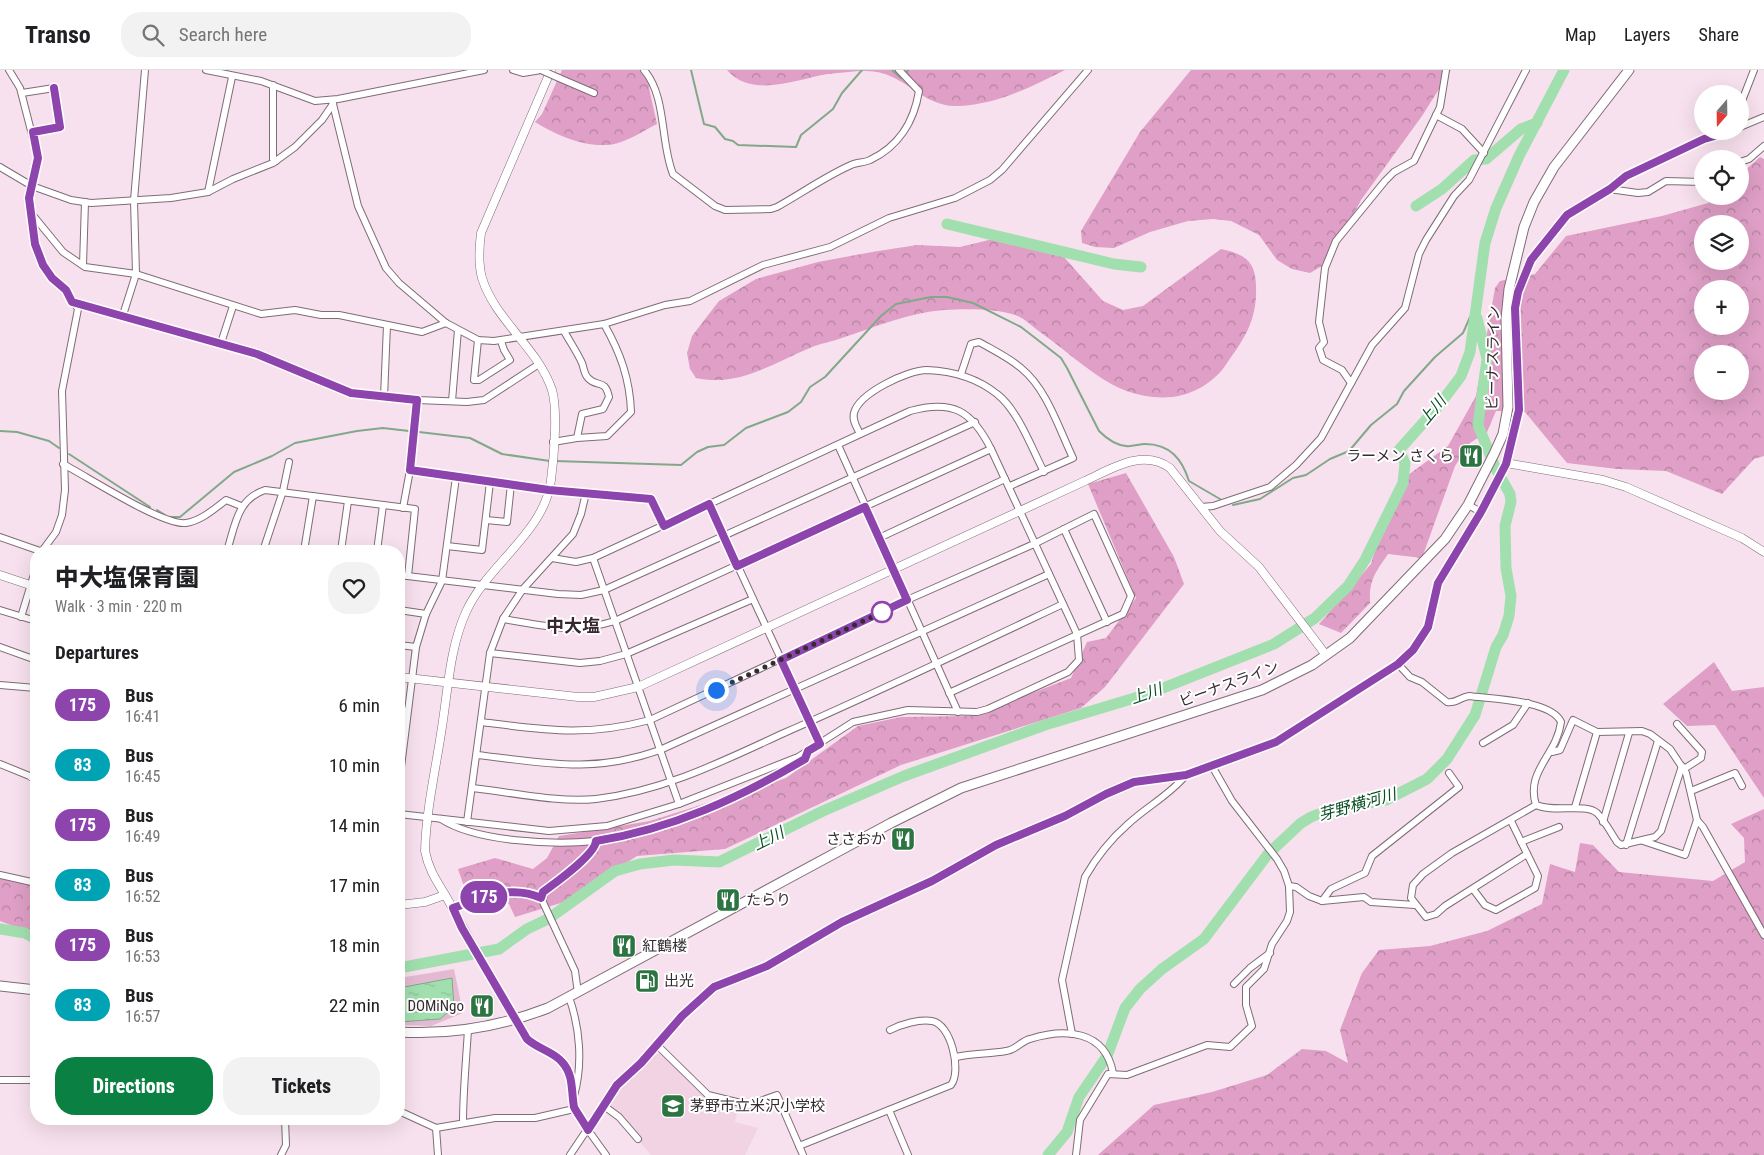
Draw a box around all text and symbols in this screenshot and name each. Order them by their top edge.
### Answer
search box [121,12,471,57]
text: Transo [25,21,91,49]
icon: search [139,21,167,49]
text: Search here [179,23,267,46]
text: Map [1565,24,1596,45]
text: Layers [1624,24,1671,45]
text: Share [1699,24,1739,45]
north arrow [1694,85,1749,140]
map controls [1694,85,1749,400]
button: locate [1694,150,1749,205]
button: layers [1694,215,1749,270]
button: + [1694,280,1749,335]
street label: ビーナスライン [1483,305,1503,411]
button: − [1694,345,1749,400]
water label: 上川 [1415,390,1451,429]
restaurant icon: ラーメン さくら [1458,443,1484,469]
place label: ラーメン さくら [1346,447,1454,465]
button: heart [328,562,380,614]
text: 中大塩保育園 [55,564,199,592]
text: Walk · 3 min · 220 m [55,597,182,616]
unlabelled marker [871,601,893,623]
district label: 中大塩 [546,615,600,636]
text: Departures [55,641,139,664]
street label: ビーナスライン [1177,658,1281,710]
your location [704,678,729,703]
water label: 上川 [1128,679,1166,708]
text: Bus [125,684,154,707]
text: 175 [69,694,96,715]
text: 6 min [338,694,380,717]
text: 16:41 [125,707,160,726]
text: Bus [125,744,154,767]
text: 83 [73,754,92,775]
text: 10 min [329,754,380,777]
text: 16:45 [125,767,160,786]
water label: 芽野横河川 [1316,784,1400,825]
text: Bus [125,804,154,827]
text: 175 [69,814,96,835]
text: 14 min [329,814,380,837]
water label: 上川 [750,822,789,854]
restaurant icon: ささおか [890,826,916,852]
text: 16:49 [125,827,160,846]
place label: ささおか [826,830,886,848]
text: Bus [125,864,154,887]
text: 83 [73,874,92,895]
text: 17 min [329,874,380,897]
line badge: 175 [455,881,513,913]
text: 175 [470,886,498,907]
text: 16:52 [125,887,160,906]
restaurant icon: たらり [715,887,741,913]
place label: たらり [746,891,791,909]
text: Bus [125,924,154,947]
restaurant icon: 紅鶴楼 [611,933,637,959]
text: 175 [69,934,96,955]
text: 18 min [329,934,380,957]
place label: 紅鶴楼 [642,937,687,955]
text: 16:53 [125,947,160,966]
fuel station icon: 出光 [634,968,660,994]
place label: 出光 [664,972,694,990]
text: Bus [125,984,154,1007]
restaurant icon: DOMiNgo [469,993,495,1019]
text: 83 [73,994,92,1015]
text: 22 min [329,994,380,1017]
place label: DOMiNgo [407,997,464,1015]
text: 16:57 [125,1007,160,1026]
button: Directions [55,1057,213,1115]
button: Tickets [223,1057,380,1115]
school or university icon: 茅野市立米沢小学校 [660,1093,686,1119]
place label: 茅野市立米沢小学校 [690,1097,825,1115]

